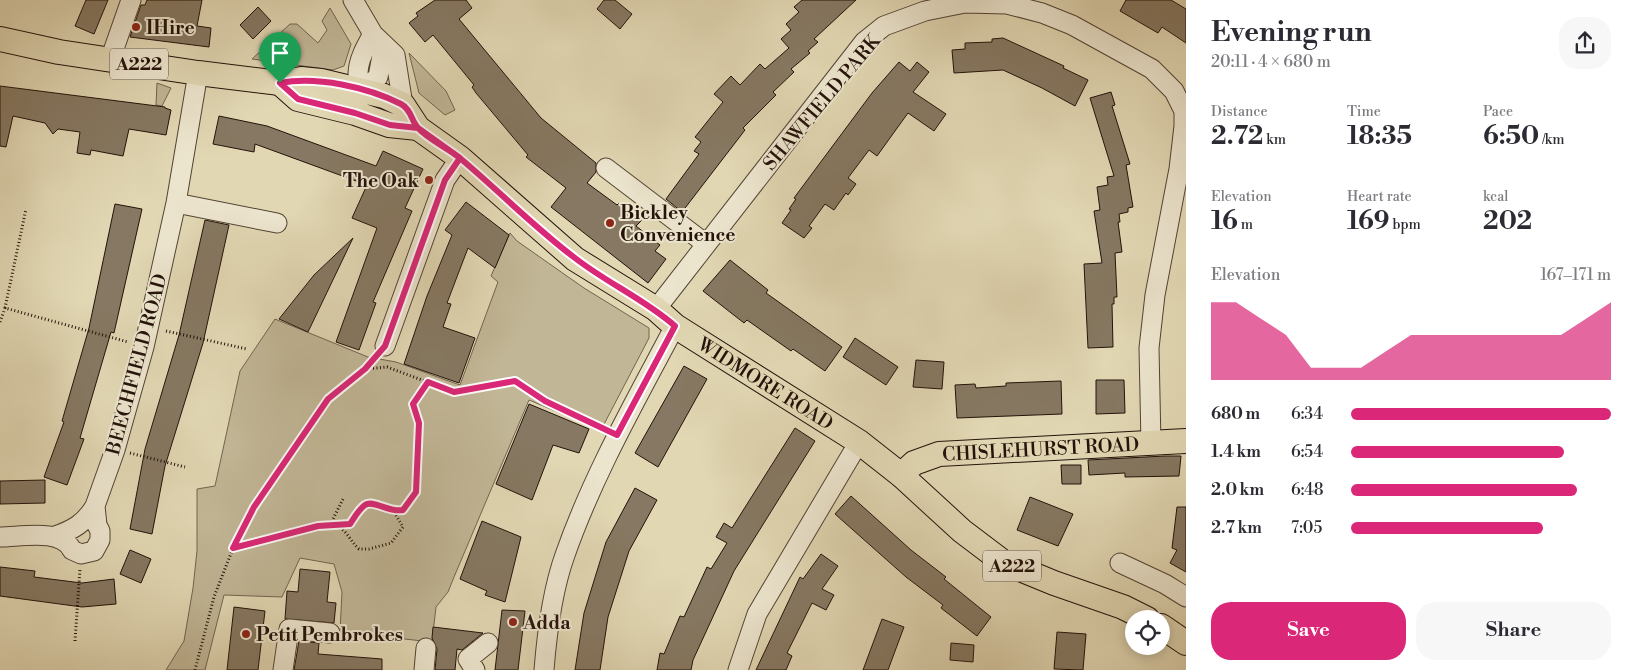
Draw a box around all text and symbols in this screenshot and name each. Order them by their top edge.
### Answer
text: Evening run [1211,15,1372,50]
place label: IHire [146,16,195,40]
button: share [1559,17,1611,69]
marker: IHire [130,21,142,33]
street label: SHAWFIELD PARK [758,29,886,175]
pin [259,32,301,83]
icon: arrive [266,39,294,67]
road number: A222 [110,49,168,80]
text: 20:11 · 4 × 680 m [1211,52,1331,72]
text: Distance [1211,103,1268,121]
text: Time [1347,103,1381,121]
text: Pace [1483,103,1513,121]
text: 2.72 [1211,121,1263,152]
text: 18:35 [1347,121,1412,152]
text: 6:50 [1483,121,1539,152]
text: km [1263,131,1286,149]
text: /km [1539,131,1564,149]
place label: The Oak [343,169,419,193]
marker: The Oak [423,174,435,186]
text: Elevation [1211,188,1272,206]
text: Heart rate [1347,188,1412,206]
text: kcal [1483,188,1508,206]
place label: Bickley Convenience [620,201,736,247]
text: 16 [1211,206,1238,237]
text: 169 [1347,206,1390,237]
text: 202 [1483,206,1532,237]
text: m [1238,216,1253,234]
text: bpm [1390,216,1421,234]
marker: Bickley Convenience [604,217,616,229]
text: Elevation [1211,265,1280,285]
text: 167–171 m [1540,265,1611,285]
street label: BEECHFIELD ROAD [101,271,173,458]
street label: WIDMORE ROAD [692,332,838,436]
text: 680 m [1211,404,1260,424]
text: 6:34 [1291,404,1323,424]
street label: CHISLEHURST ROAD [941,432,1140,467]
text: 1.4 km [1211,442,1261,462]
text: 6:54 [1291,442,1323,462]
text: 2.0 km [1211,480,1264,500]
text: 6:48 [1291,480,1324,500]
text: 2.7 km [1211,518,1262,538]
text: 7:05 [1291,518,1322,538]
road number: A222 [983,550,1041,582]
button: Save [1211,602,1406,660]
button: Share [1416,602,1611,660]
map controls [1125,610,1170,655]
button: locate [1125,610,1170,655]
place label: Adda [522,611,571,635]
marker: Adda [507,616,519,628]
place label: Petit Pembrokes [256,623,403,647]
marker: Petit Pembrokes [240,628,252,640]

